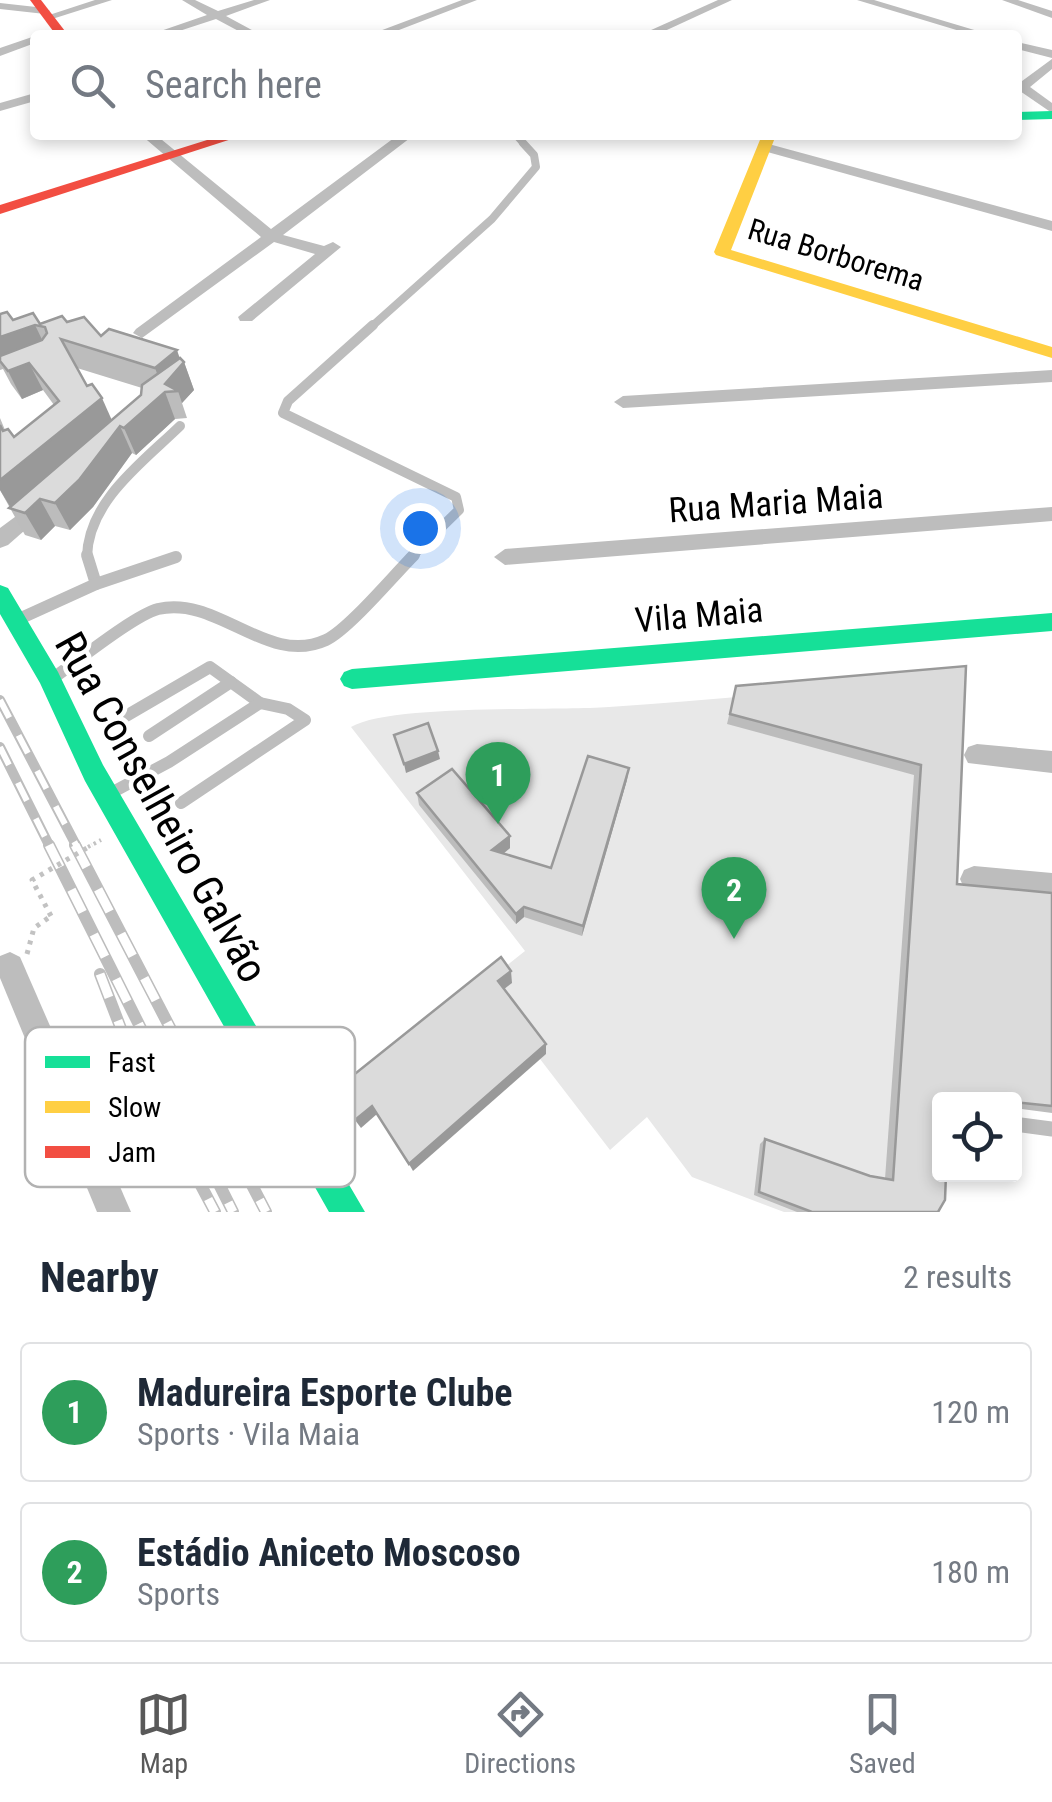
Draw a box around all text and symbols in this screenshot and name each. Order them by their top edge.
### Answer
search box [30,30,1022,140]
icon: search [65,58,120,113]
text: Search here [145,63,322,107]
street label: Rua Borborema [744,211,928,298]
street label: Rua Maria Maia [667,476,885,531]
your location [395,503,446,554]
street label: Vila Maia [633,589,765,642]
street label: Rua Conselheiro Galvão [45,624,278,991]
pin: 1 [466,742,530,824]
pin: 2 [702,856,766,939]
legend [25,1027,355,1187]
text: Fast [108,1046,155,1079]
text: Slow [108,1091,161,1124]
map controls [932,1092,1022,1182]
button: locate [932,1092,1022,1182]
text: Jam [108,1136,156,1169]
text: Nearby [40,1253,159,1302]
text: 2 results [903,1258,1012,1296]
text: Madureira Esporte Clube [137,1371,513,1415]
text: 1 [66,1393,83,1431]
text: 120 m [931,1393,1010,1431]
text: Sports · Vila Maia [137,1415,360,1453]
text: Estádio Aniceto Moscoso [137,1531,521,1575]
text: 2 [66,1553,83,1591]
text: 180 m [931,1553,1010,1591]
text: Sports [137,1575,220,1613]
tab: Map [136,1687,191,1780]
tab: Directions [464,1687,576,1780]
tab: Saved [849,1687,916,1780]

